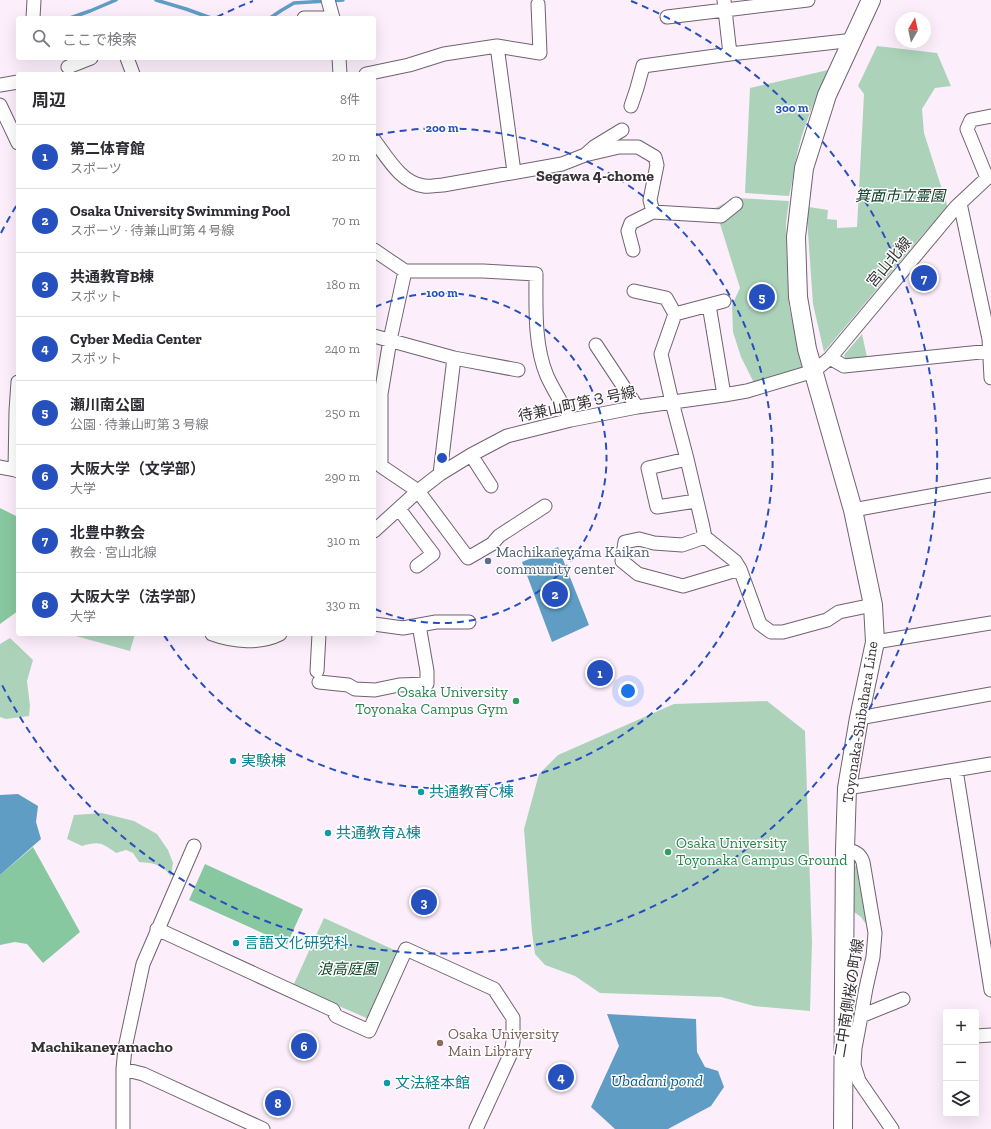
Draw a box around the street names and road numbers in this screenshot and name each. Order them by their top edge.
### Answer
street label: 宮山北線 [863,233,915,291]
street label: 待兼山町第３号線 [516,383,638,425]
street label: Toyonaka-Shibahara Line [838,640,882,804]
street label: 二中南側桜の町線 [831,937,867,1059]

